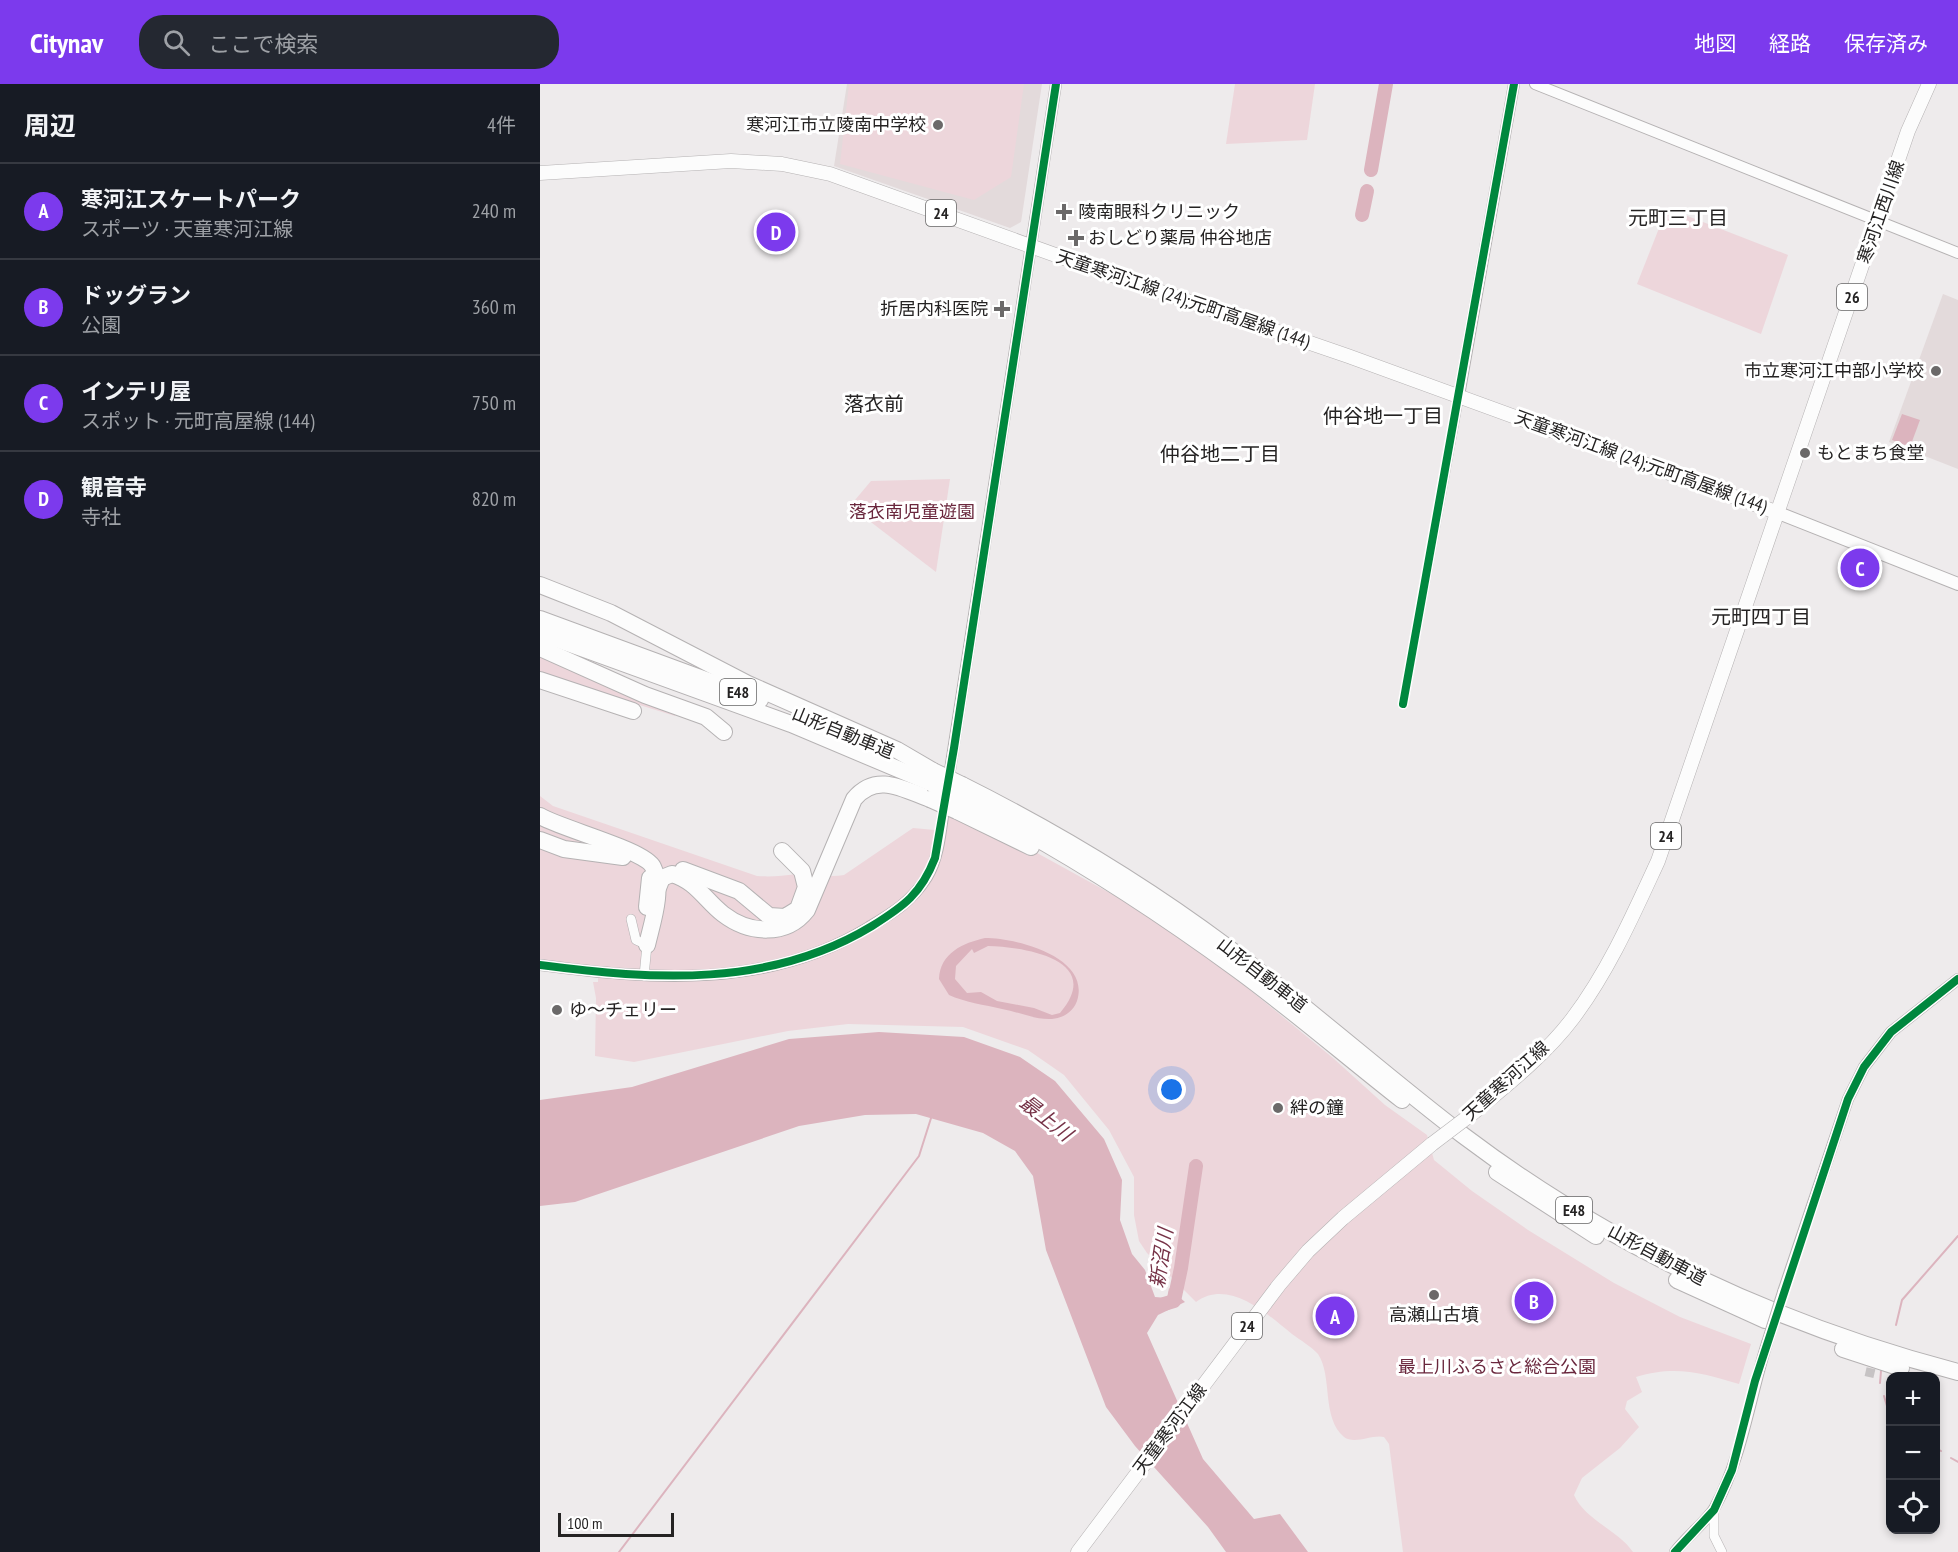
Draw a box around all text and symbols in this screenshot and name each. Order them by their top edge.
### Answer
search box [139,15,559,69]
text: Citynav [30,24,103,61]
icon: search [160,26,193,59]
text: ここで検索 [208,30,318,58]
text: 地図 [1694,30,1736,57]
text: 経路 [1769,30,1811,57]
text: 保存済み [1844,30,1928,57]
text: 周辺 [24,109,76,142]
text: 4件 [487,112,516,138]
place label: 寒河江市立陵南中学校 [746,113,926,136]
marker: 寒河江市立陵南中学校 [931,118,945,132]
street label: 寒河江西川線 [1852,157,1909,267]
text: 寒河江スケートパーク [81,185,301,213]
text: A [38,198,49,224]
text: 240 m [472,198,516,224]
road number: 24 [926,200,956,226]
place label: 陵南眼科クリニック [1078,200,1240,223]
marker: 陵南眼科クリニック [1055,203,1073,221]
district label: 元町三丁目 [1628,205,1728,231]
pin: D [756,210,796,254]
text: スポーツ · 天童寒河江線 [81,216,293,242]
place label: おしどり薬局 仲谷地店 [1088,226,1272,249]
marker: おしどり薬局 仲谷地店 [1069,231,1083,245]
street label: 天童寒河江線 (24);元町高屋線 (144) [1053,244,1314,353]
text: ドッグラン [81,281,191,309]
road number: 26 [1837,284,1867,310]
text: B [39,294,48,320]
text: 360 m [472,294,516,320]
place label: 折居内科医院 [880,297,988,320]
marker: 折居内科医院 [993,300,1011,318]
text: 公園 [81,312,121,338]
place label: 市立寒河江中部小学校 [1744,359,1924,382]
marker: 市立寒河江中部小学校 [1929,364,1943,378]
text: インテリ屋 [81,377,191,405]
text: C [39,390,48,416]
text: 750 m [472,390,516,416]
district label: 落衣前 [844,391,904,417]
district label: 仲谷地一丁目 [1323,403,1443,429]
street label: 天童寒河江線 (24);元町高屋線 (144) [1512,405,1771,518]
text: スポット · 元町高屋線 (144) [81,408,314,434]
district label: 仲谷地二丁目 [1160,441,1280,467]
place label: もとまち食堂 [1817,441,1925,464]
marker: もとまち食堂 [1798,446,1812,460]
text: 観音寺 [81,473,147,501]
text: D [38,486,49,512]
text: 820 m [472,486,516,512]
park label: 落衣南児童遊園 [849,500,975,523]
text: 寺社 [81,504,121,530]
pin: C [1840,546,1880,590]
district label: 元町四丁目 [1711,604,1811,630]
road number: E48 [720,679,756,705]
street label: 山形自動車道 [789,702,898,763]
road number: 24 [1651,823,1681,849]
street label: 山形自動車道 [1213,932,1312,1017]
place label: ゆ～チェリー [569,998,677,1021]
marker: ゆ～チェリー [550,1003,564,1017]
street label: 天童寒河江線 [1458,1036,1553,1125]
your location [1157,1075,1186,1104]
water label: 最上川 [1014,1089,1079,1148]
place label: 絆の鐘 [1290,1096,1344,1119]
marker: 絆の鐘 [1271,1101,1285,1115]
road number: E48 [1556,1197,1592,1223]
street label: 山形自動車道 [1604,1219,1710,1290]
water label: 新沼川 [1143,1224,1179,1290]
pin: B [1514,1278,1554,1324]
marker: 高瀬山古墳 [1427,1288,1441,1302]
pin: A [1316,1294,1354,1338]
place label: 高瀬山古墳 [1389,1303,1479,1326]
road number: 24 [1232,1313,1262,1339]
park label: 最上川ふるさと総合公園 [1398,1355,1596,1378]
map controls [1886,1372,1940,1534]
button: + [1886,1372,1940,1426]
street label: 天童寒河江線 [1128,1379,1211,1479]
button: − [1886,1426,1940,1480]
button: locate [1886,1480,1940,1534]
scale bar [558,1510,674,1538]
text: 100 m [567,1513,602,1533]

